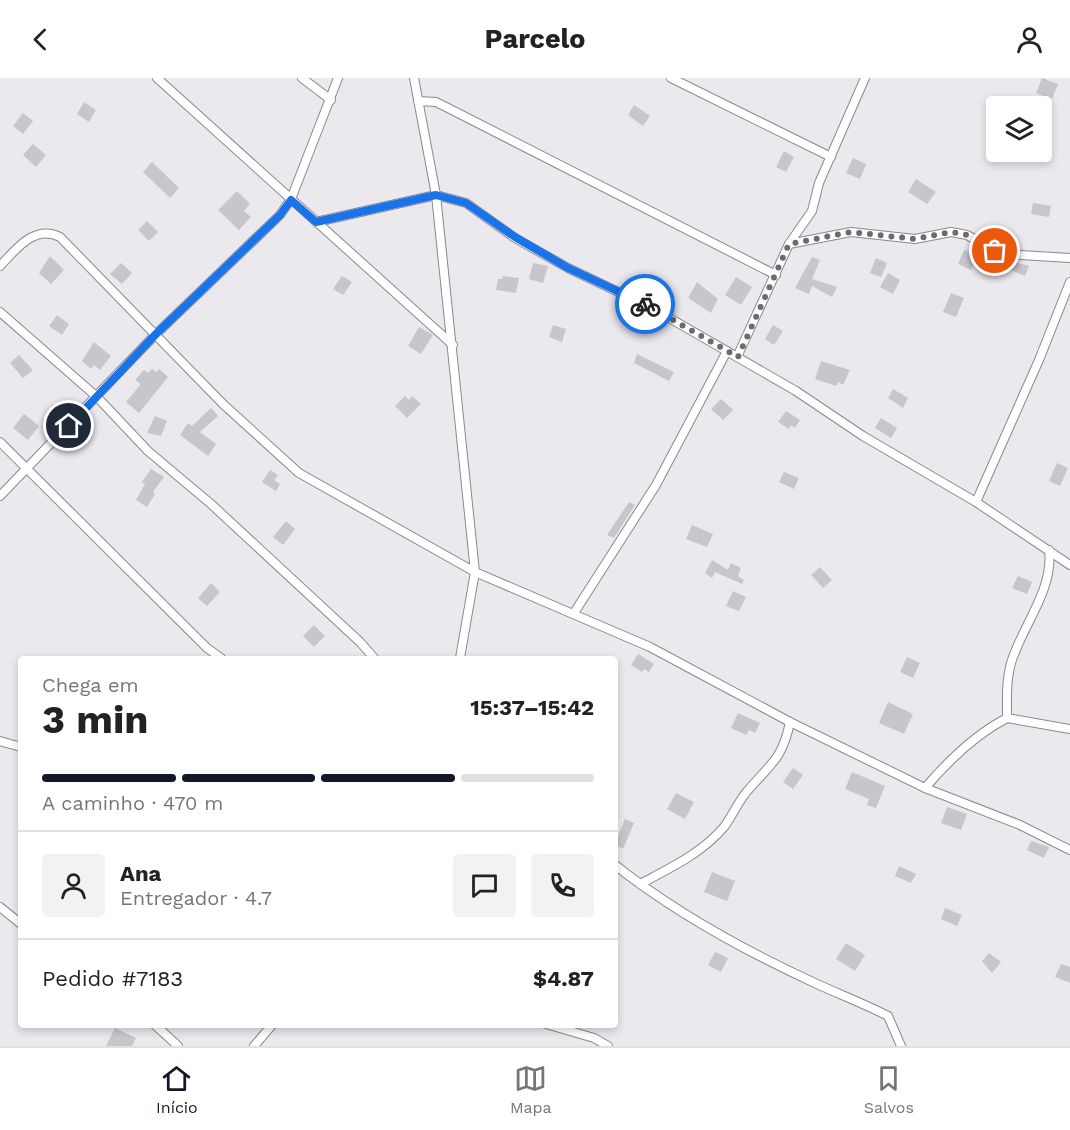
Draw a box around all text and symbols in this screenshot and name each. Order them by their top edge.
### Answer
icon: back [24,23,57,56]
text: Parcelo [484,23,586,55]
icon: person [1013,23,1046,56]
map controls [986,96,1052,162]
button: layers [986,96,1052,162]
pin [969,225,1020,276]
icon: bag [978,234,1011,267]
courier [615,274,675,334]
icon: bike [629,288,662,321]
pin [43,400,94,451]
icon: home [52,409,85,442]
text: Chega em [42,673,139,697]
text: 15:37–15:42 [470,695,594,720]
text: 3 min [42,697,149,742]
text: A caminho · 470 m [42,791,223,815]
button: person [42,854,105,917]
button: chat [453,854,516,917]
button: phone [531,854,594,917]
text: Ana [120,861,161,886]
text: Entregador · 4.7 [120,886,272,910]
text: Pedido #7183 [42,966,183,991]
text: $4.87 [533,966,594,991]
tab: Início [156,1062,198,1117]
tab: Mapa [510,1062,552,1117]
tab: Salvos [864,1062,914,1117]

